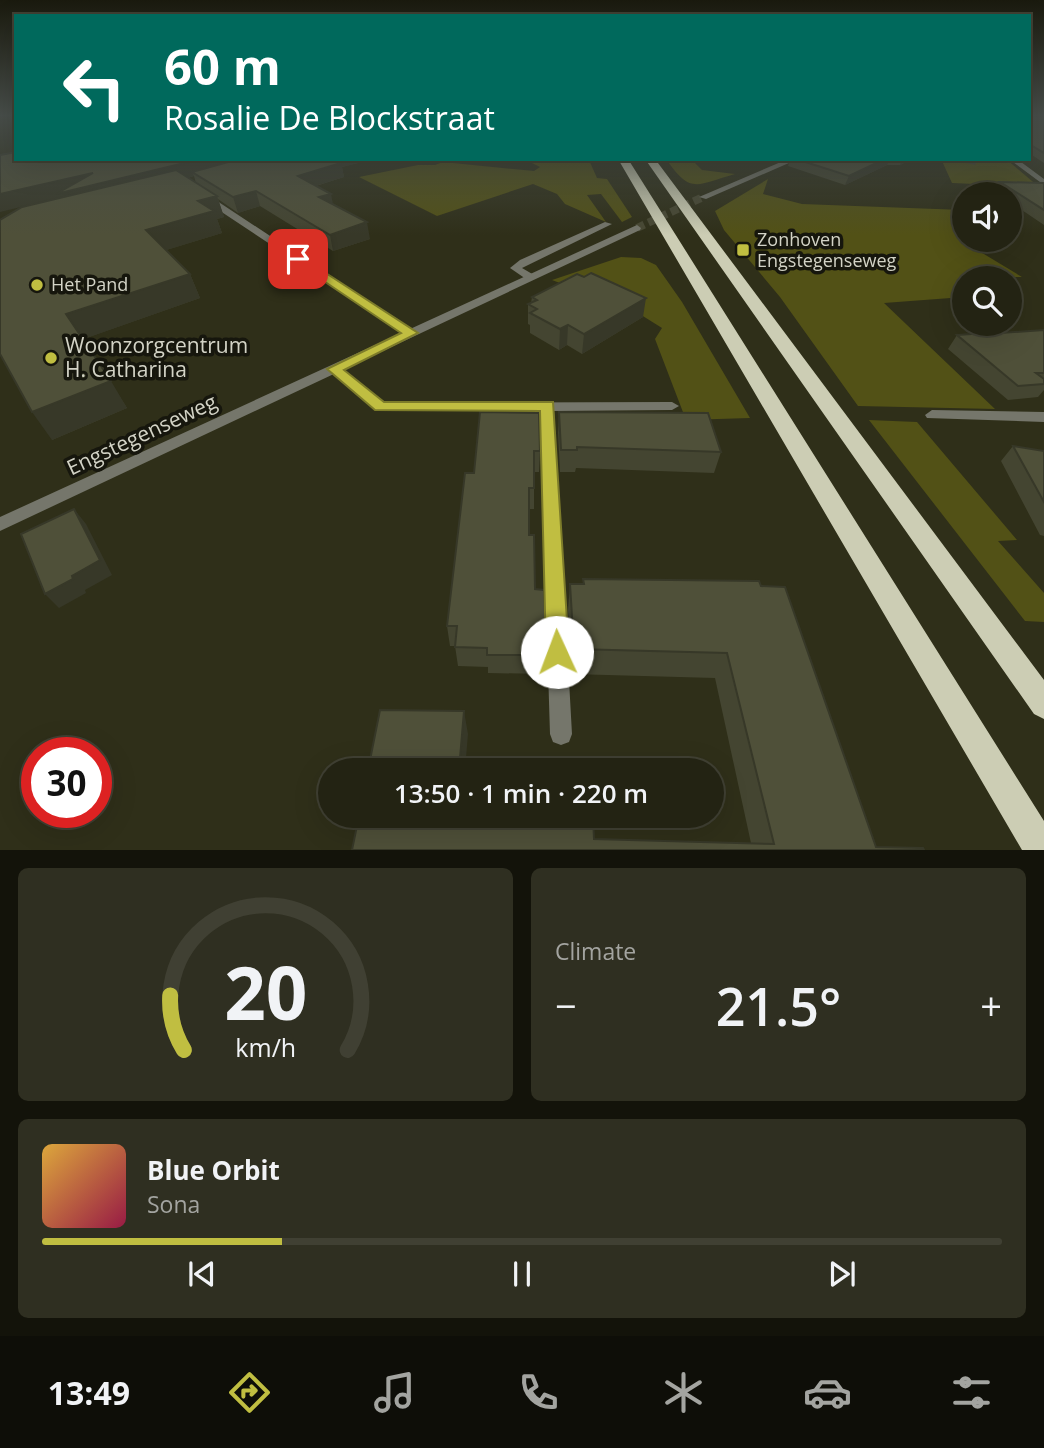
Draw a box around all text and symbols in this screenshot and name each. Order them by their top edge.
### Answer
text: 60 m [164,33,281,99]
icon: left [49,42,140,133]
text: Rosalie De Blockstraat [164,96,495,139]
map controls [952,182,1022,336]
button: sound [952,182,1022,252]
place label: Zonhoven Engstegenseweg [757,227,897,272]
pin [268,229,328,289]
icon: arrive [279,240,317,278]
marker: Zonhoven Engstegenseweg [735,242,751,258]
button: search [952,266,1022,336]
place label: Het Pand [51,272,128,296]
marker: Het Pand [29,277,45,293]
place label: Woonzorgcentrum H. Catharina [65,331,248,383]
marker: Woonzorgcentrum H. Catharina [43,350,59,366]
street label: Engstegenseweg [62,387,221,481]
position arrow [520,615,594,689]
speed limit sign: 30 [21,737,112,828]
text: 13:50 · 1 min · 220 m [394,775,648,811]
text: Climate [555,935,636,967]
text: 20 [224,943,307,1042]
text: 21.5° [716,970,841,1041]
text: − [555,979,577,1031]
text: + [980,979,1002,1031]
text: km/h [235,1030,296,1064]
text: Blue Orbit [147,1152,280,1188]
text: Sona [147,1188,200,1220]
icon: previous [183,1255,221,1293]
icon: pause [503,1255,541,1293]
icon: next [823,1255,861,1293]
icon: directions [225,1368,274,1417]
icon: music [370,1368,419,1417]
icon: phone [514,1368,563,1417]
icon: climate [659,1368,708,1417]
icon: car [803,1368,852,1417]
icon: filters [947,1368,996,1417]
text: 13:49 [48,1371,130,1414]

